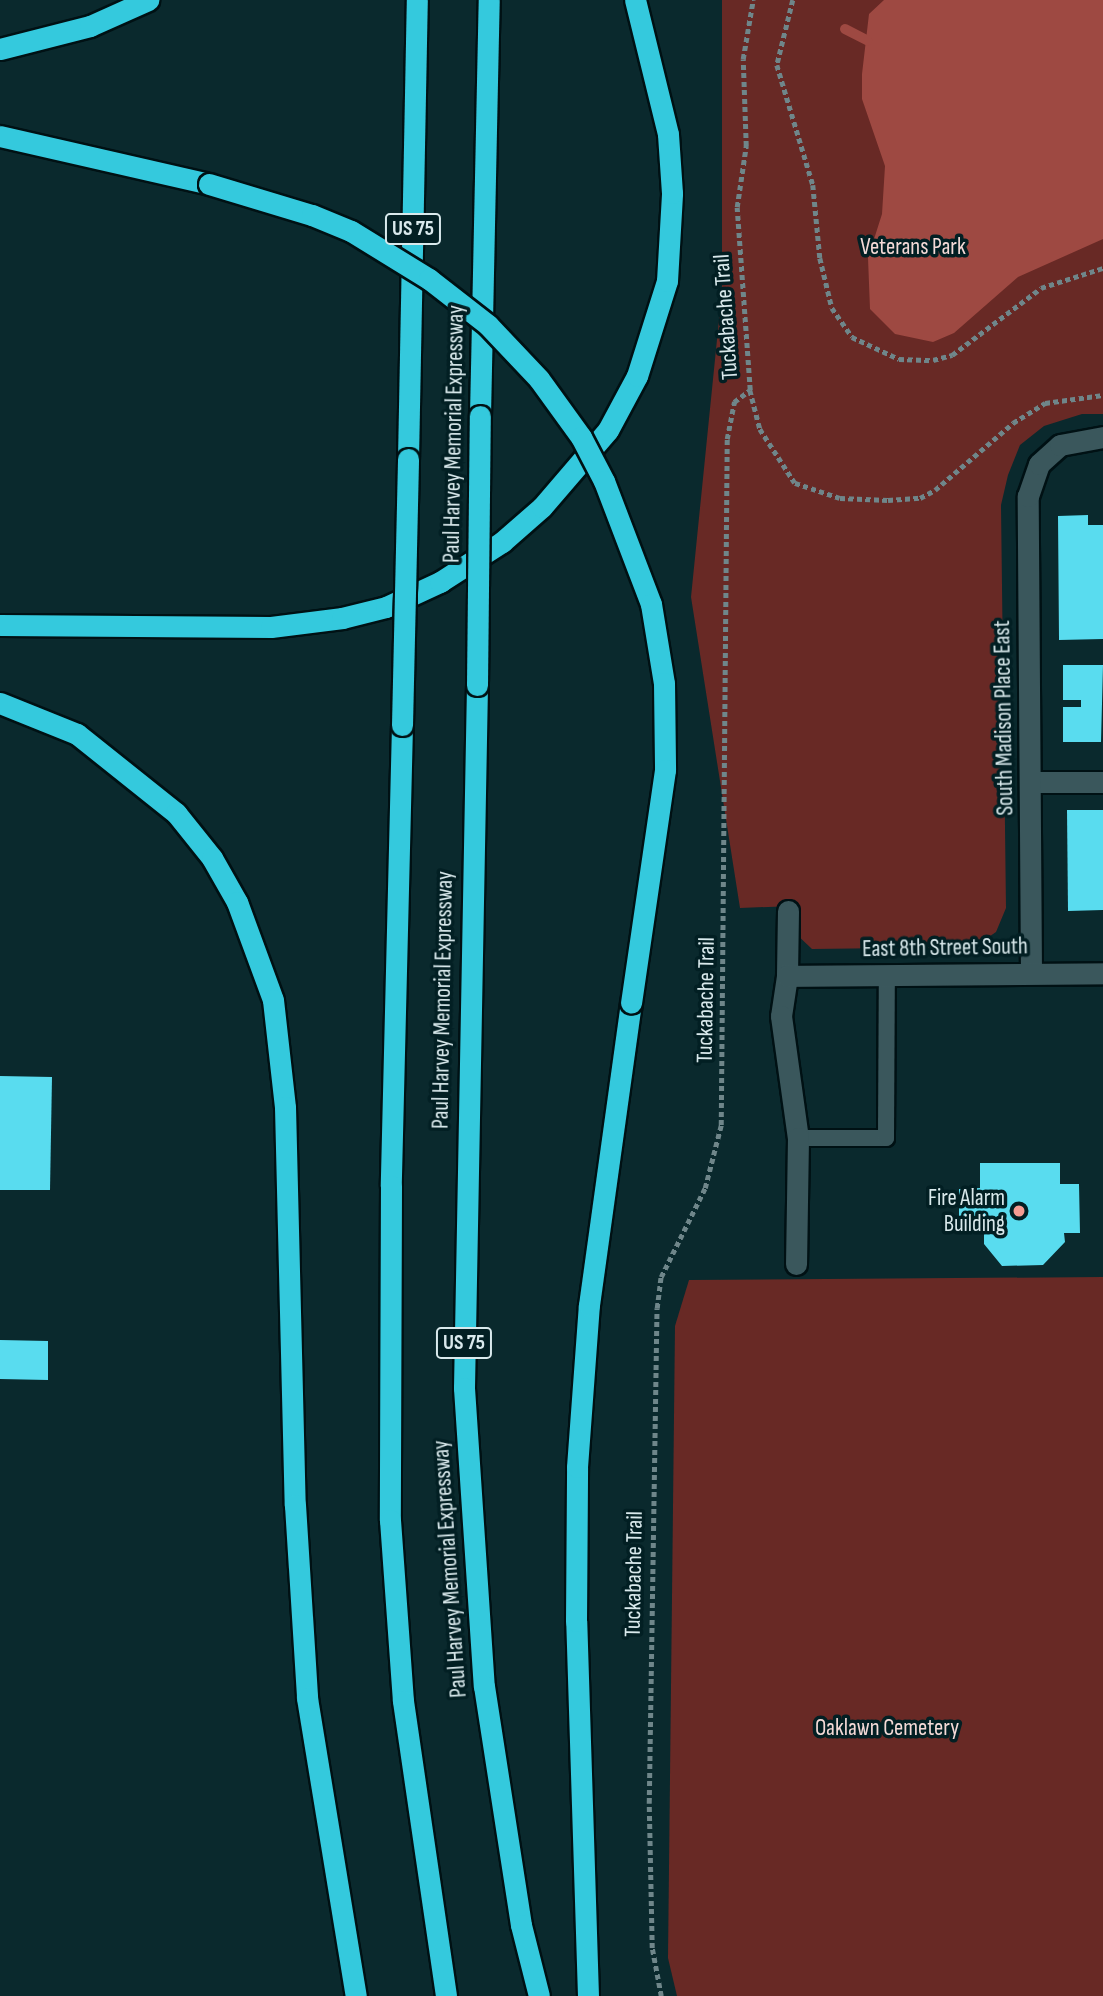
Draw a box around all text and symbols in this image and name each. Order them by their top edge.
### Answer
road number: US 75 [383,212,443,246]
park label: Veterans Park [860,233,966,261]
street label: Tuckabache Trail [708,253,744,381]
street label: Paul Harvey Memorial Expressway [438,305,470,563]
street label: South Madison Place East [988,620,1020,816]
street label: Paul Harvey Memorial Expressway [427,871,459,1129]
street label: East 8th Street South [862,933,1028,963]
street label: Tuckabache Trail [691,937,721,1063]
place label: Fire Alarm Building [928,1184,1005,1238]
marker: Fire Alarm Building [1011,1203,1027,1219]
road number: US 75 [434,1326,494,1360]
street label: Paul Harvey Memorial Expressway [427,1439,473,1699]
street label: Tuckabache Trail [619,1511,649,1637]
park label: Oaklawn Cemetery [815,1714,959,1742]

